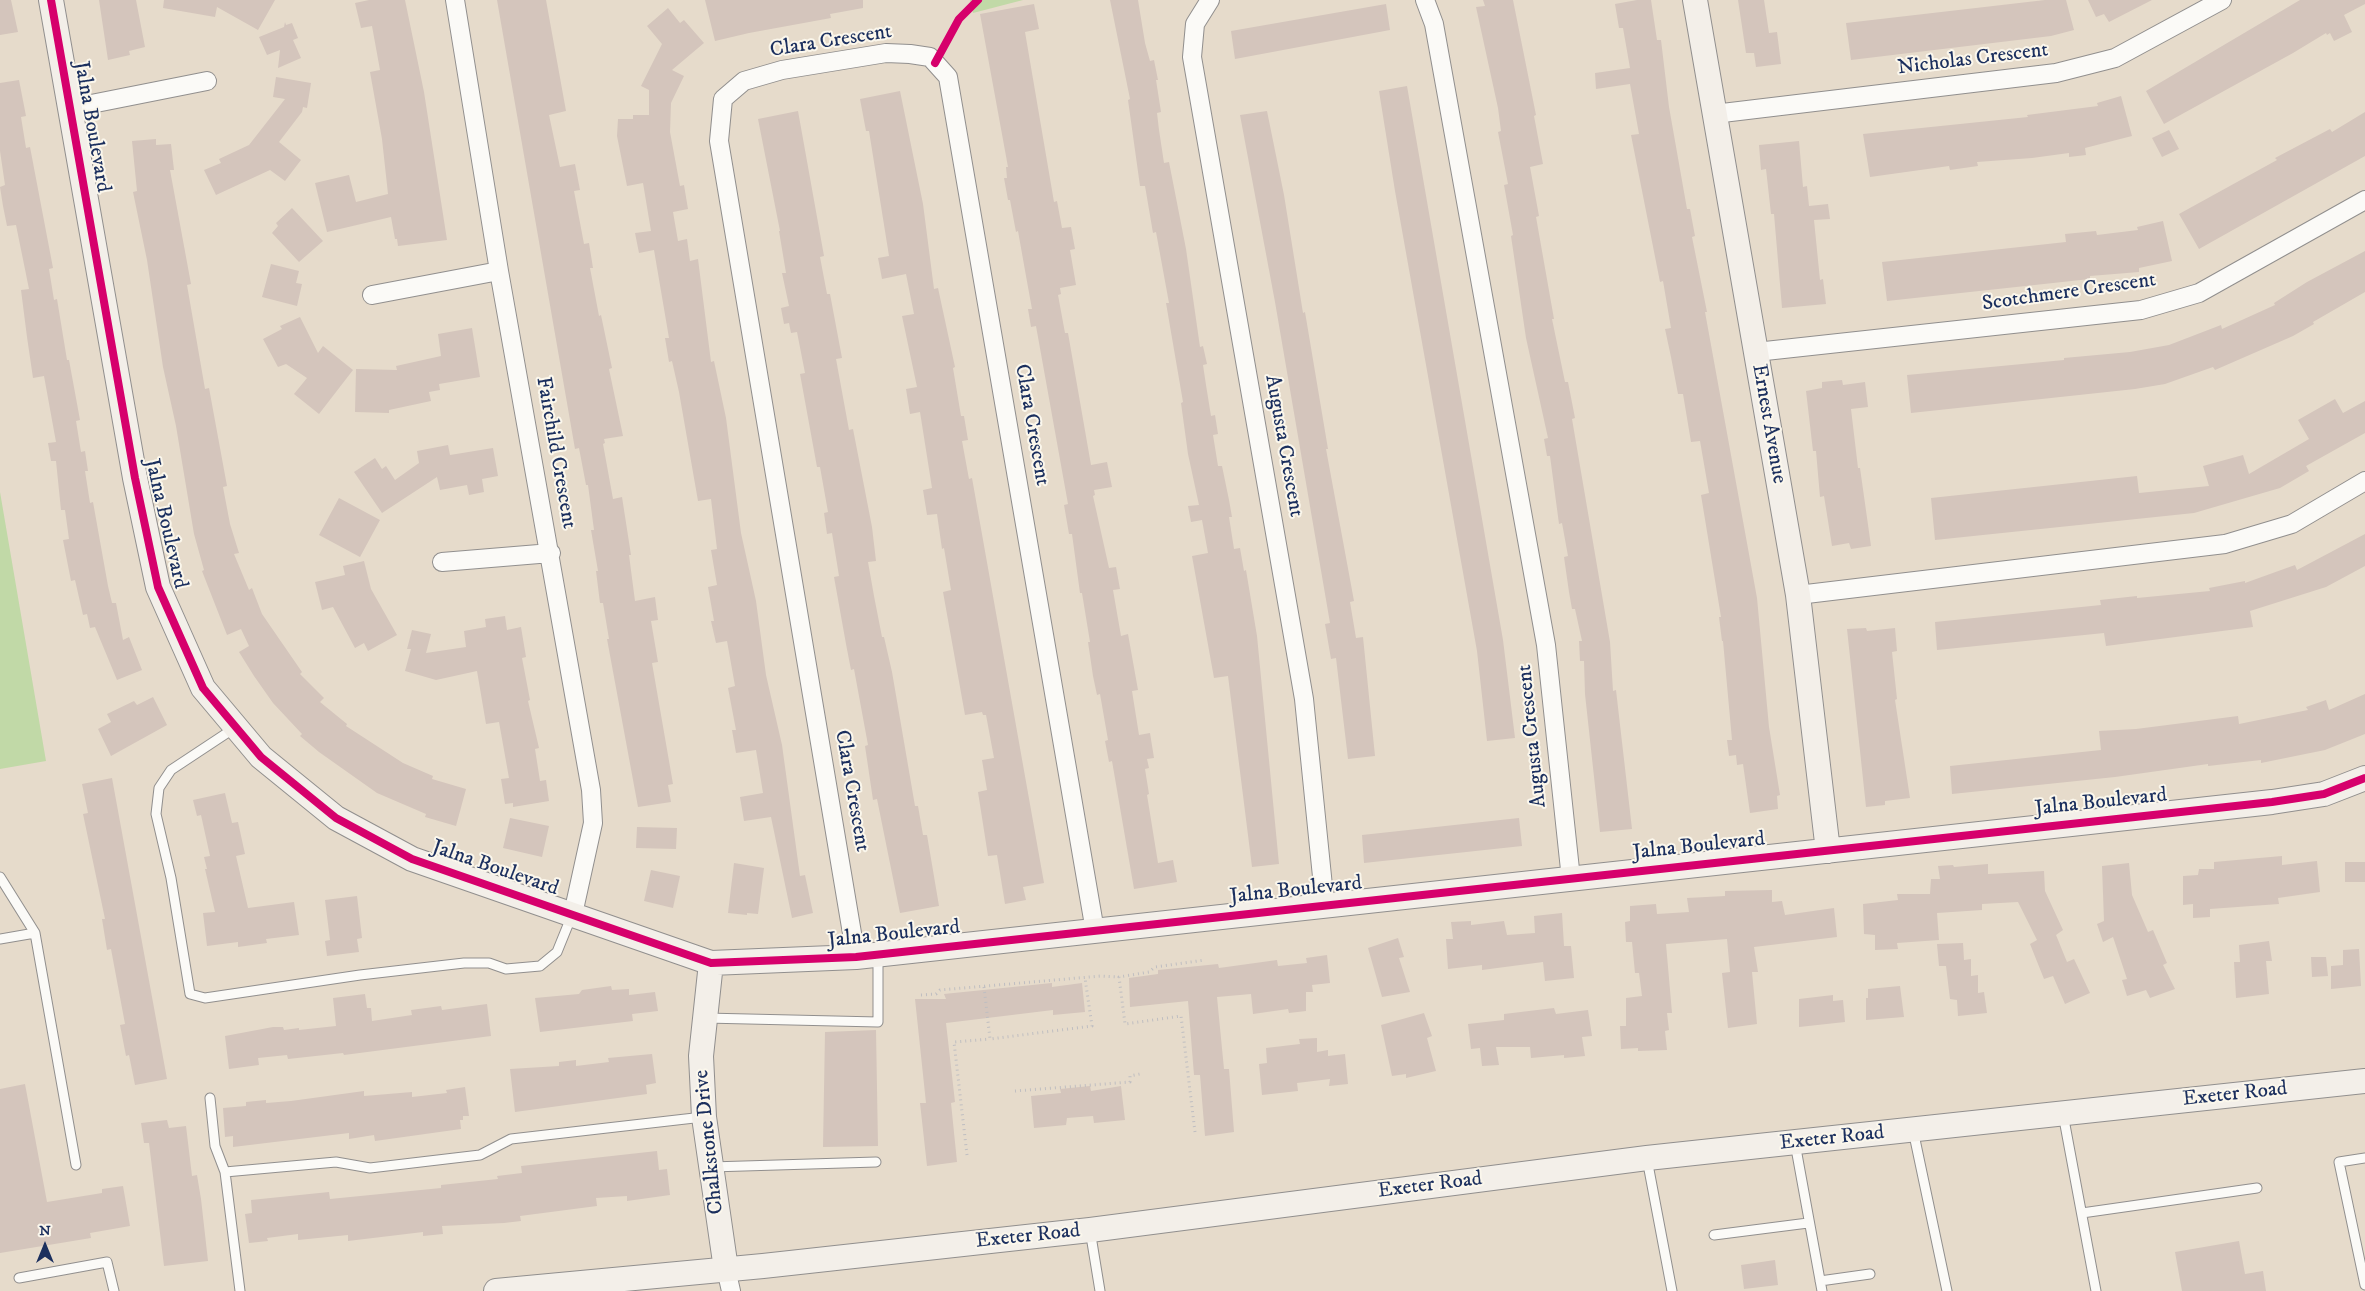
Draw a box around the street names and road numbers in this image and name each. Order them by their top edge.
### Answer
street label: Clara Crescent [768,20,894,64]
street label: Nicholas Crescent [1896,38,2050,82]
street label: Jalna Boulevard [67,60,115,194]
street label: Scotchmere Crescent [1981,268,2157,318]
street label: Clara Crescent [1008,362,1054,488]
street label: Ernest Avenue [1745,362,1791,486]
street label: Augusta Crescent [1258,373,1308,519]
street label: Fairchild Crescent [529,375,581,531]
street label: Jalna Boulevard [138,457,192,591]
street label: Augusta Crescent [1513,663,1553,809]
street label: Clara Crescent [828,728,874,854]
street label: Jalna Boulevard [2034,784,2168,822]
street label: Jalna Boulevard [1632,828,1766,866]
street label: Jalna Boulevard [428,836,562,902]
street label: Jalna Boulevard [1229,872,1363,910]
street label: Jalna Boulevard [827,916,961,954]
street label: Chalkstone Drive [690,1068,730,1216]
street label: Exeter Road [2181,1077,2289,1113]
street label: Exeter Road [1778,1121,1886,1157]
street label: Exeter Road [1376,1167,1484,1205]
street label: Exeter Road [974,1219,1082,1255]

